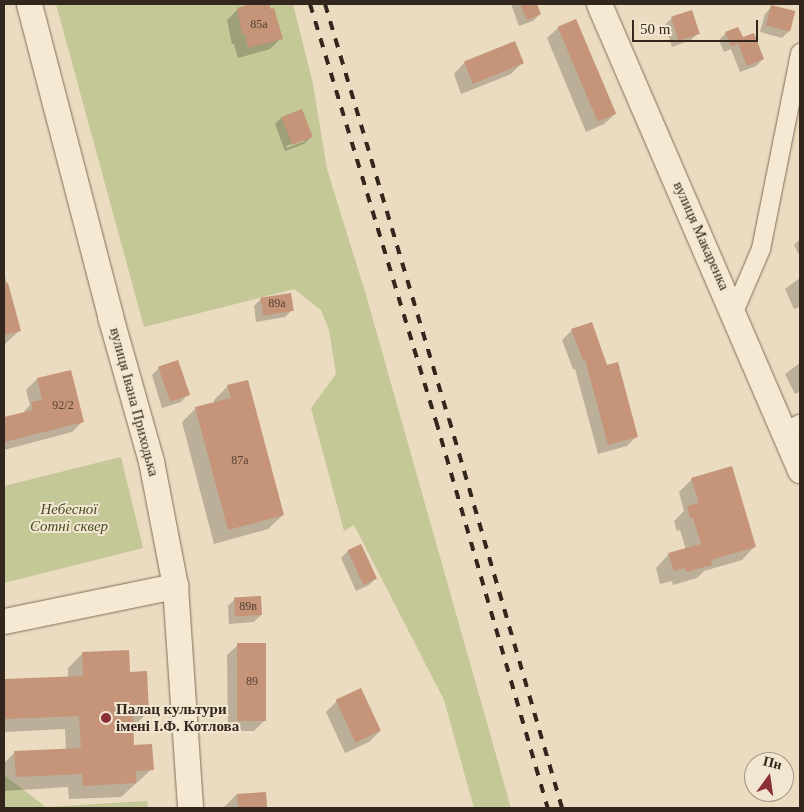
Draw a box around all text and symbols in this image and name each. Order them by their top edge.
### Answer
scale bar [634,10,760,42]
house number: 85а [250,18,268,32]
text: 50 m [640,21,670,37]
street label: вулиця Макаренка [669,179,733,293]
house number: 89а [268,297,286,311]
street label: вулиця Івана Приходька [105,326,163,478]
house number: 92/2 [52,399,74,413]
house number: 87а [231,454,249,468]
park label: Небесної Сотні сквер [30,500,108,535]
house number: 89в [239,600,257,614]
house number: 89 [246,675,258,689]
place label: Палац культури імені І.Ф. Котлова [116,700,239,735]
marker: Палац культури імені І.Ф. Котлова [100,712,112,724]
north arrow [744,752,794,802]
text: Пн [761,753,784,773]

